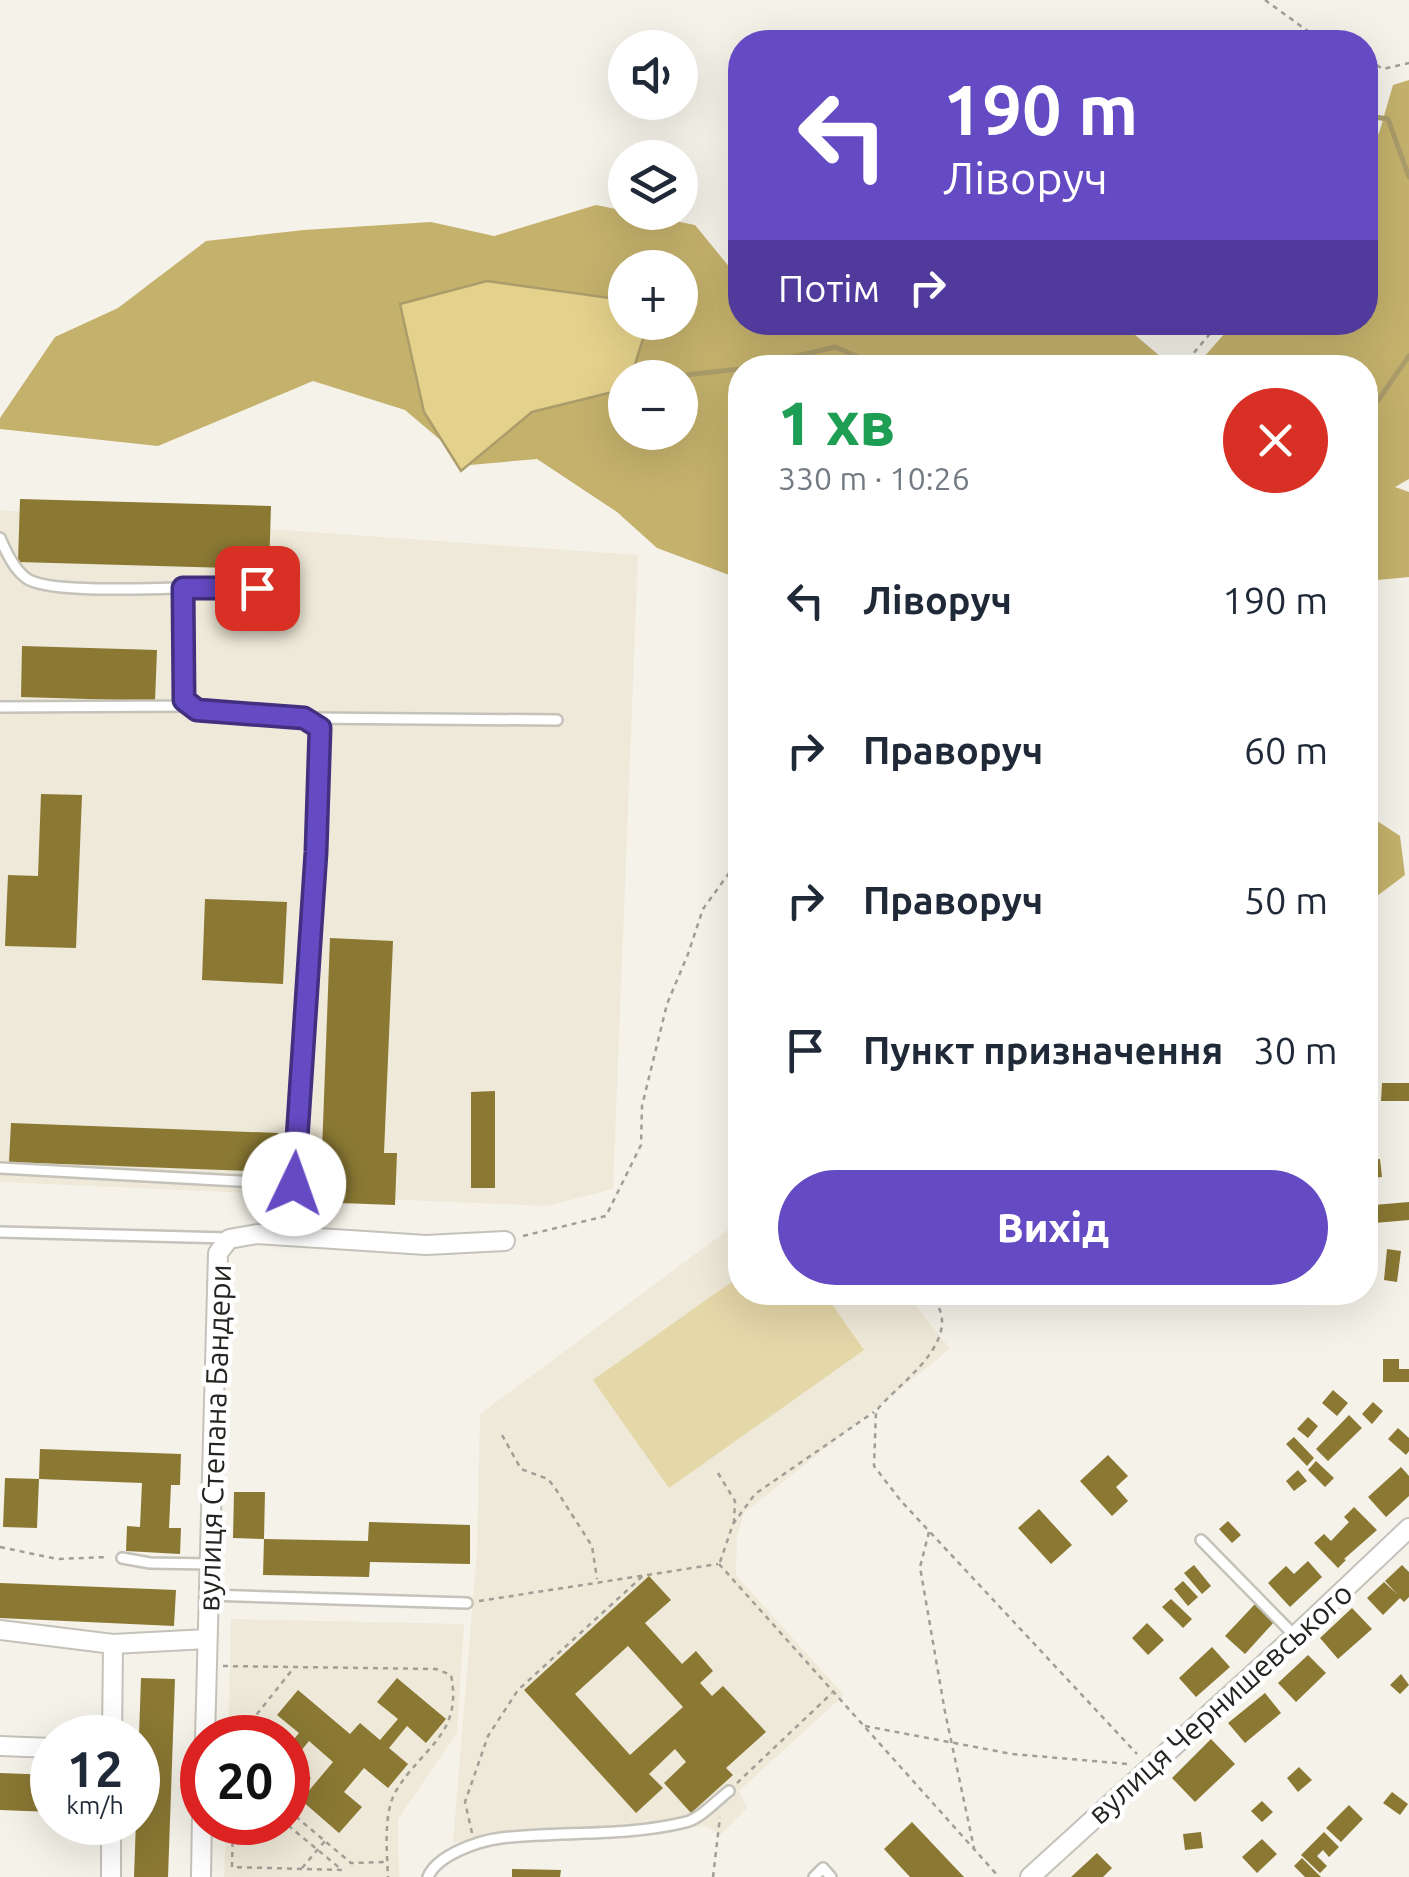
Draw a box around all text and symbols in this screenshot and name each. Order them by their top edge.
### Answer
map controls [608,30,698,450]
button: sound [608,30,698,120]
icon: left [778,70,908,200]
text: 190 m [943,70,1138,148]
button: layers [608,140,698,230]
text: Ліворуч [943,152,1108,203]
button: + [608,250,698,340]
icon: right [900,260,955,315]
text: Потім [778,267,880,309]
button: − [608,360,698,450]
button: close [1223,388,1328,493]
text: 1 хв [778,389,895,456]
text: 330 m · 10:26 [778,460,970,496]
pin [215,546,300,631]
icon: arrive [230,561,285,616]
icon: left [778,573,833,628]
text: Ліворуч [863,579,1012,621]
text: 190 m [1222,579,1328,621]
icon: right [778,723,833,778]
text: Праворуч [863,729,1043,771]
text: 60 m [1244,729,1328,771]
icon: right [778,873,833,928]
text: Праворуч [863,879,1043,921]
text: 50 m [1244,879,1328,921]
icon: arrive [778,1023,833,1078]
text: Пункт призначення [863,1029,1223,1071]
text: 30 m [1253,1029,1338,1071]
position arrow [242,1132,346,1236]
button: Вихід [778,1170,1328,1285]
street label: вулиця Степана Бандери [191,1264,237,1612]
street label: вулиця Чернишевського [1081,1576,1359,1830]
speed limit sign: 20 [180,1715,310,1845]
text: 12 [67,1740,123,1796]
text: km/h [66,1791,124,1819]

